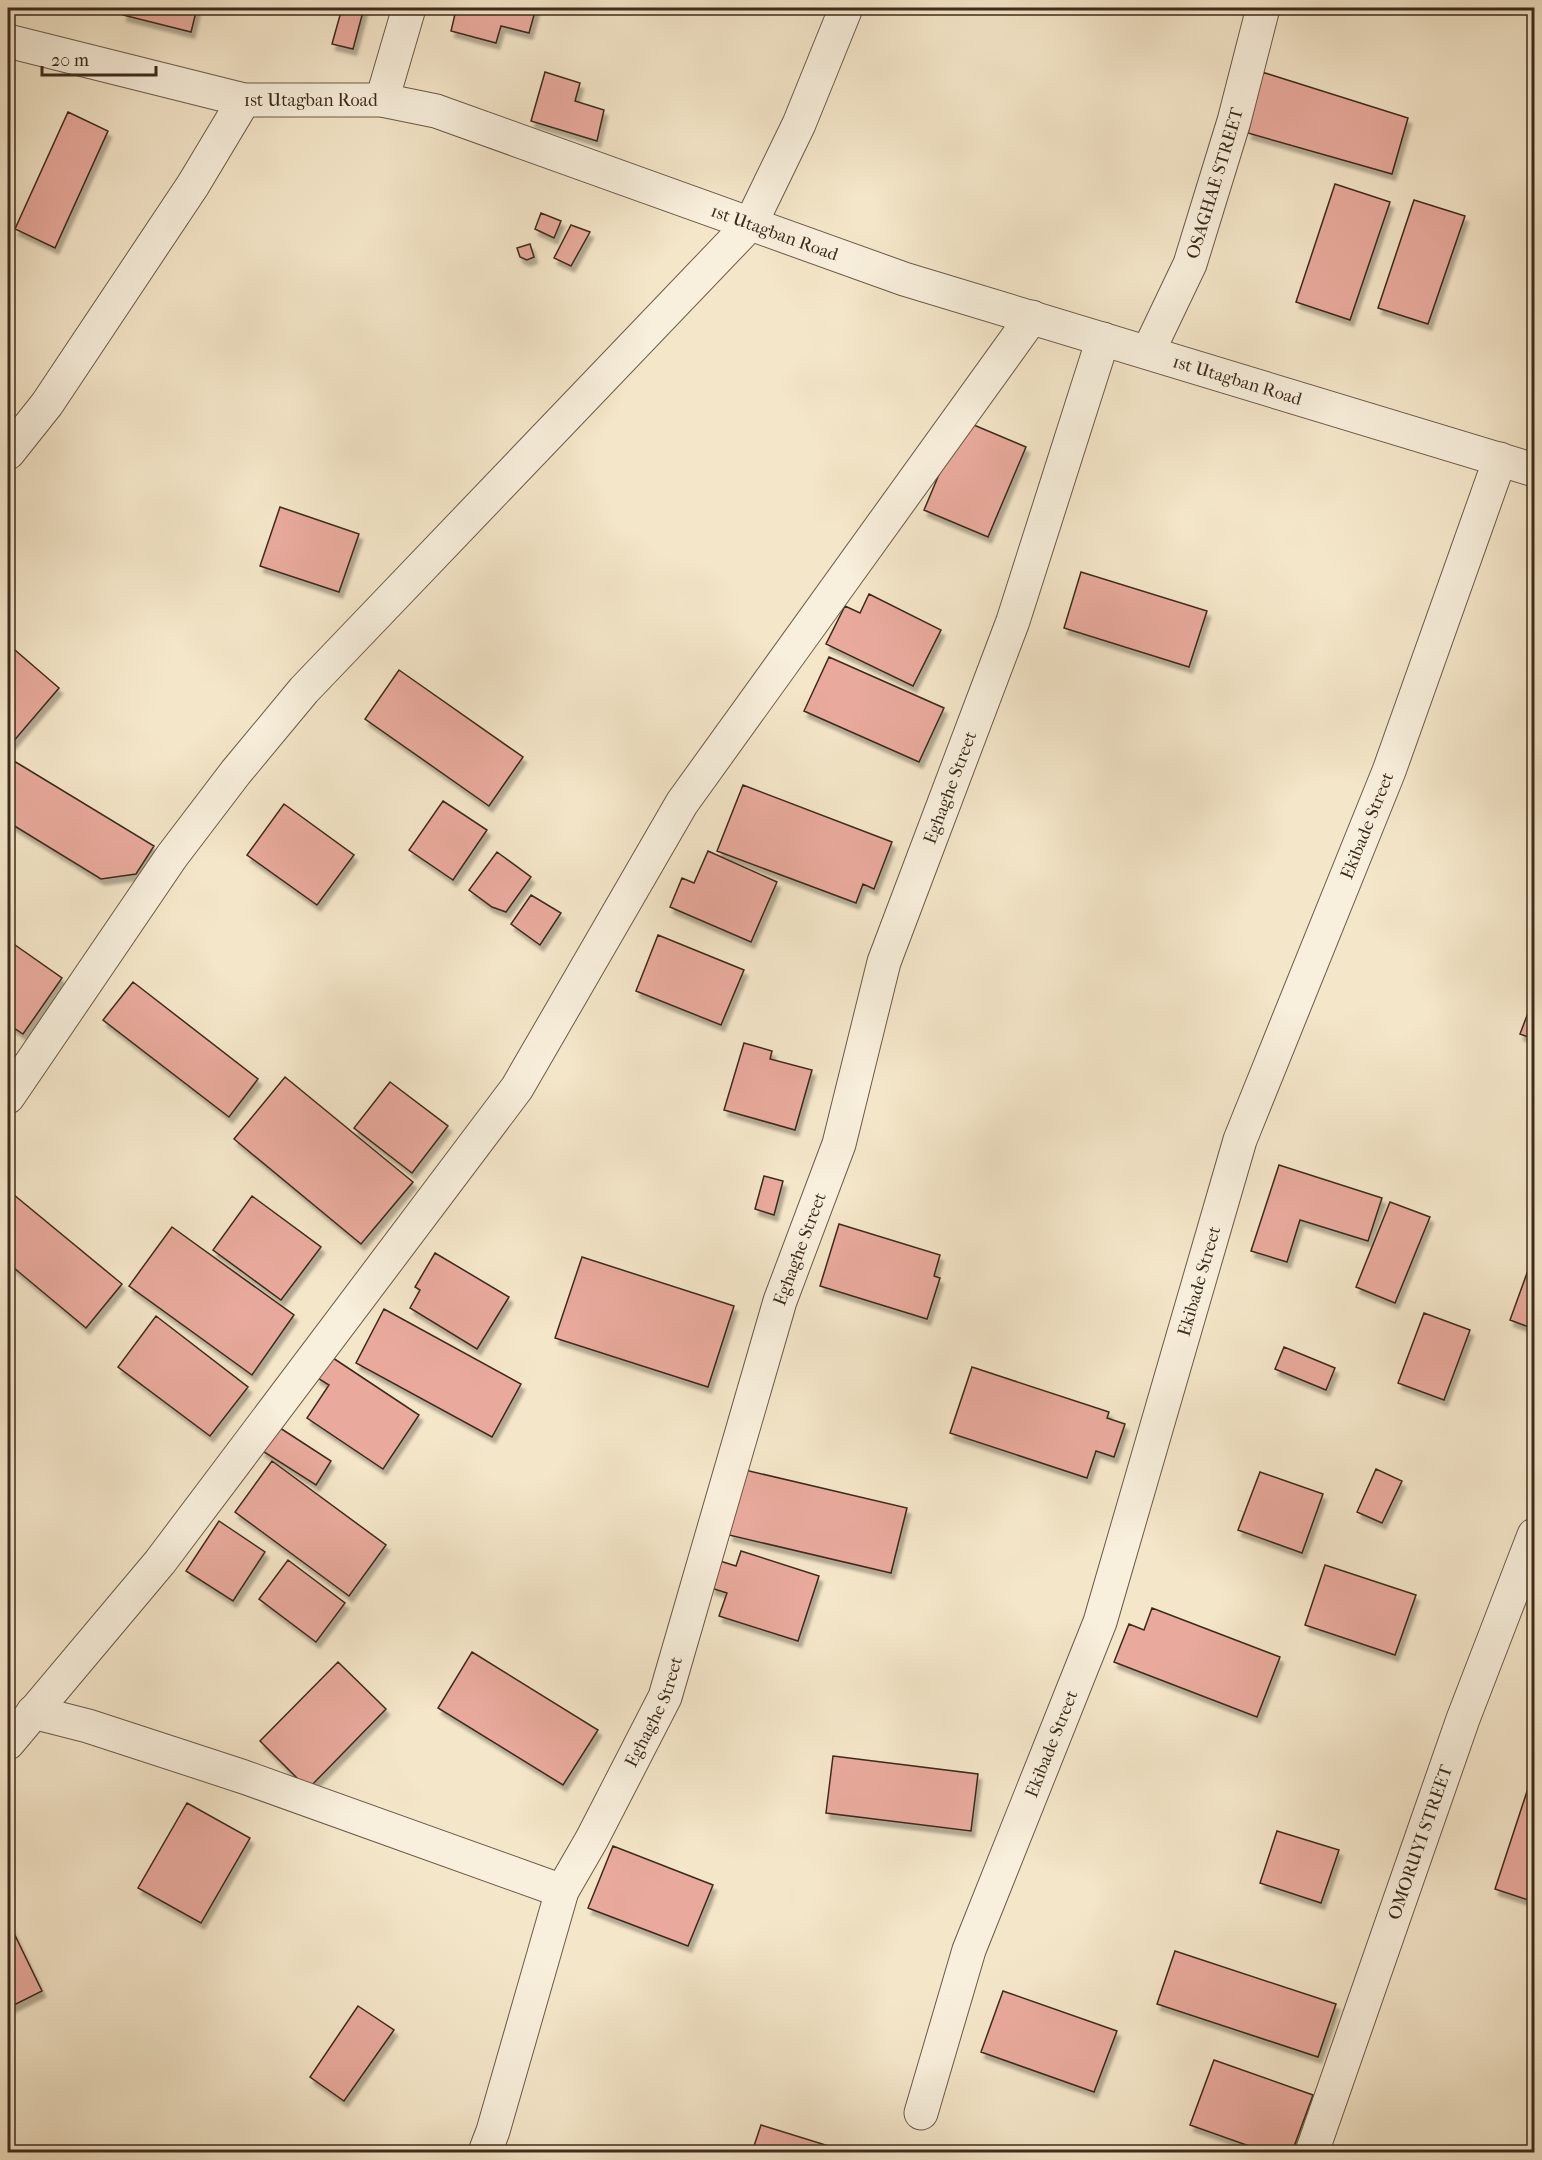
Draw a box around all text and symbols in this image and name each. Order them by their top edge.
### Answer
scale bar [42,39,156,77]
text: 20 m [51,50,89,71]
street label: 1st Utagban Road [244,90,378,111]
street label: OSAGHAE STREET [1182,105,1248,261]
street label: 1st Utagban Road [708,200,841,265]
street label: 1st Utagban Road [1170,351,1305,410]
street label: Eghaghe Street [919,728,981,847]
street label: Ekibade Street [1336,769,1398,882]
street label: Eghaghe Street [769,1189,831,1308]
street label: Ekibade Street [1173,1223,1225,1339]
street label: Eghaghe Street [620,1654,687,1771]
street label: Ekibade Street [1021,1687,1082,1800]
street label: OMORUYI STREET [1383,1761,1457,1922]

